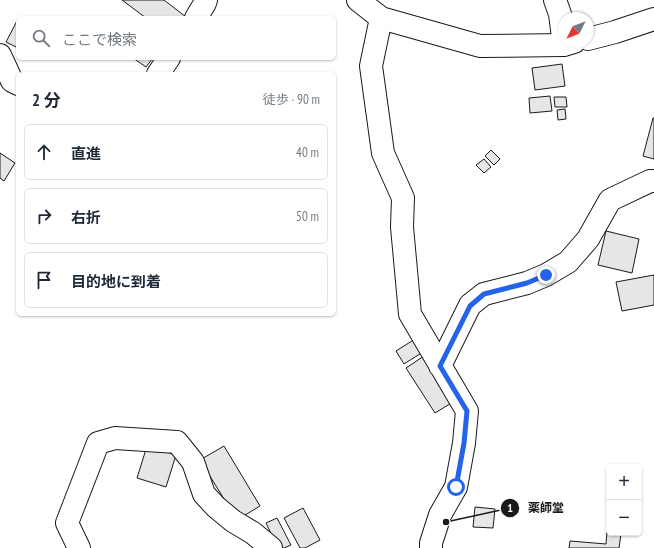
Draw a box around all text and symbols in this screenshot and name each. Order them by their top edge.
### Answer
north arrow [558,12,594,48]
search box [16,16,336,60]
icon: search [30,27,52,49]
text: ここで検索 [62,30,137,49]
text: 2 分 [32,89,61,111]
text: 徒歩 · 90 m [263,91,320,108]
icon: ahead [33,141,55,163]
text: 直進 [71,144,101,163]
text: 40 m [296,144,319,161]
icon: right [33,205,55,227]
text: 右折 [71,208,101,227]
text: 50 m [296,208,319,225]
route end [537,266,555,284]
icon: arrive [33,269,55,291]
text: 目的地に到着 [71,272,161,291]
map controls [606,464,642,536]
button: + [606,464,642,500]
route start [447,478,465,496]
callout: 薬師堂 [500,496,572,520]
text: 1 [507,500,513,515]
text: 薬師堂 [528,500,564,515]
button: − [606,500,642,536]

